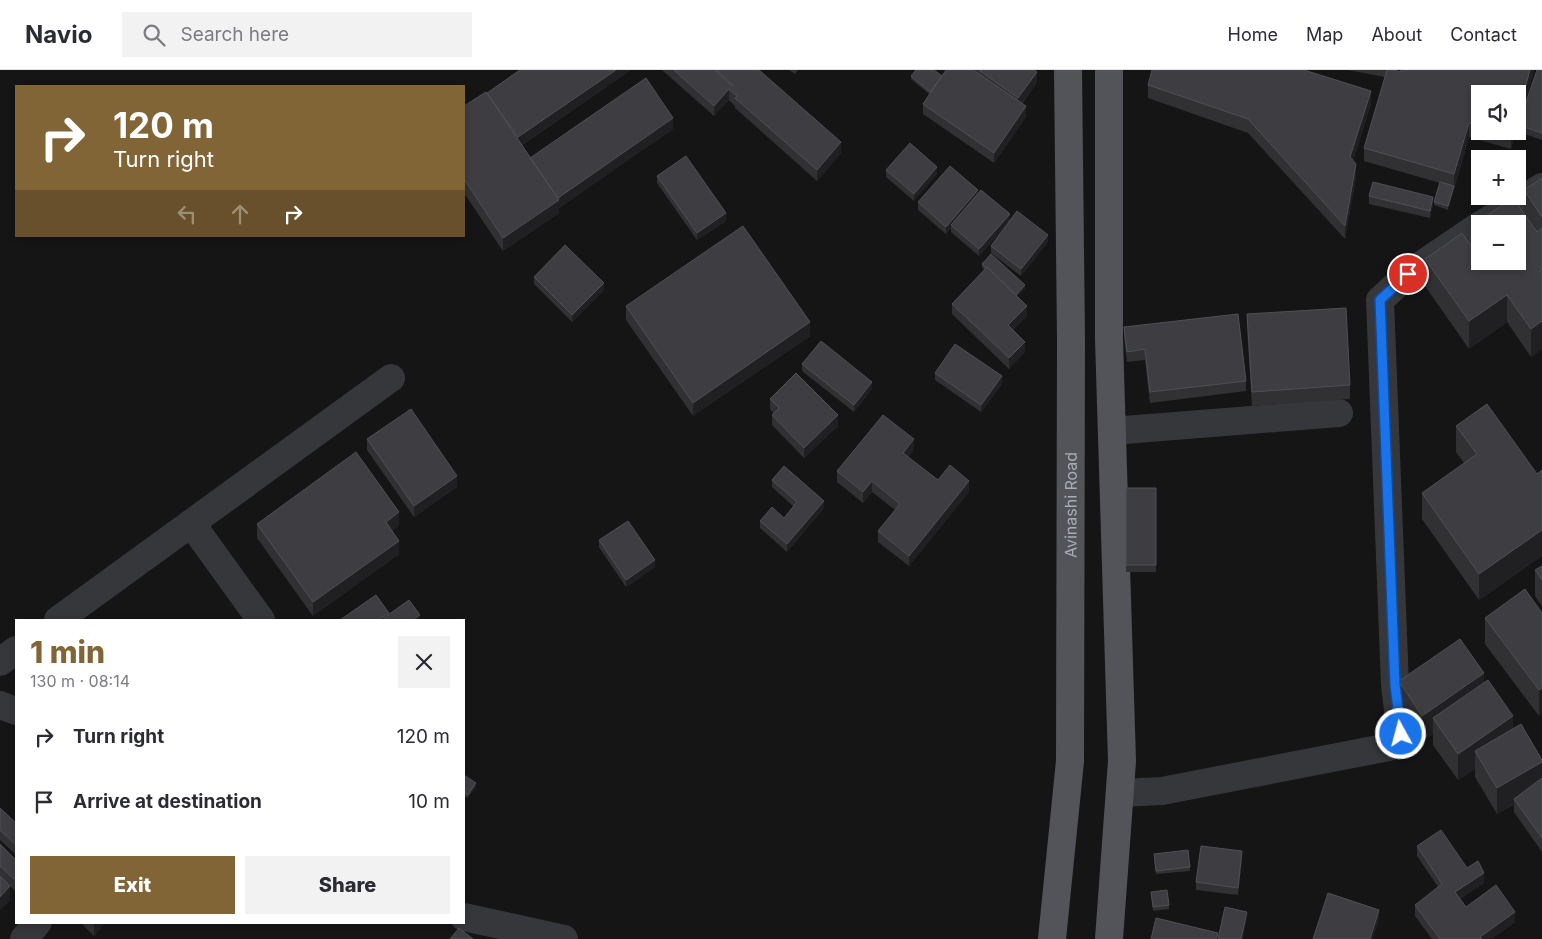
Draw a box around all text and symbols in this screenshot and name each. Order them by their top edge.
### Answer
search box [122,12,472,57]
text: Navio [25,20,92,49]
icon: search [140,21,168,49]
text: Search here [180,23,289,46]
text: Home [1228,24,1278,45]
text: Map [1306,24,1343,45]
text: About [1371,24,1422,45]
text: Contact [1450,24,1517,45]
map controls [1471,85,1526,270]
button: sound [1471,85,1526,140]
text: 120 m [113,104,214,146]
icon: right [30,105,95,170]
text: Turn right [113,146,214,172]
button: + [1471,150,1526,205]
icon: left [173,200,201,228]
icon: ahead [226,200,254,228]
icon: right [279,200,307,228]
button: − [1471,215,1526,270]
pin [1387,253,1429,295]
icon: arrive [1394,260,1422,288]
street label: Avinashi Road [1060,452,1081,558]
text: 1 min [30,634,105,670]
button: close [398,636,450,688]
text: 130 m · 08:14 [30,671,130,691]
position arrow [1374,707,1426,759]
icon: right [30,723,58,751]
text: Turn right [73,725,164,748]
text: 120 m [397,725,450,748]
icon: arrive [30,788,58,816]
text: Arrive at destination [73,790,262,813]
text: 10 m [408,790,450,813]
button: Exit [30,856,235,914]
button: Share [245,856,450,914]

